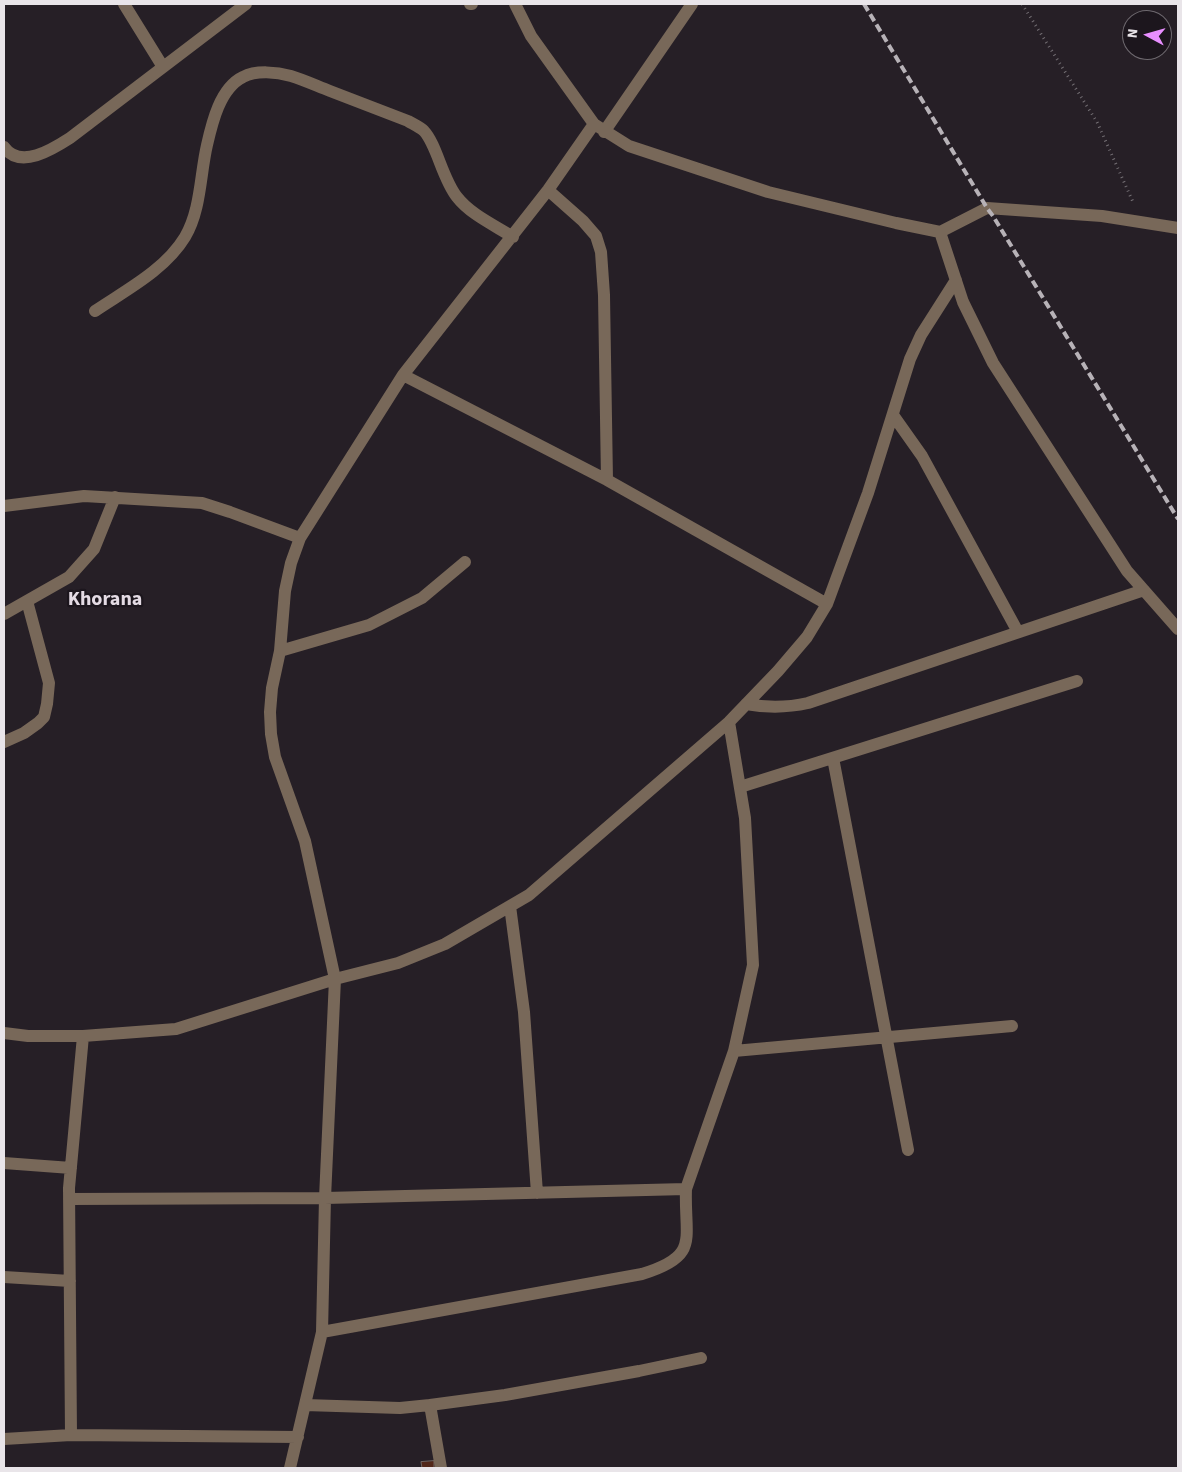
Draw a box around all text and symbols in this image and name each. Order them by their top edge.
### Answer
north arrow [1122,10,1172,60]
text: N [1123,28,1144,39]
district label: Khorana [68,589,142,613]

